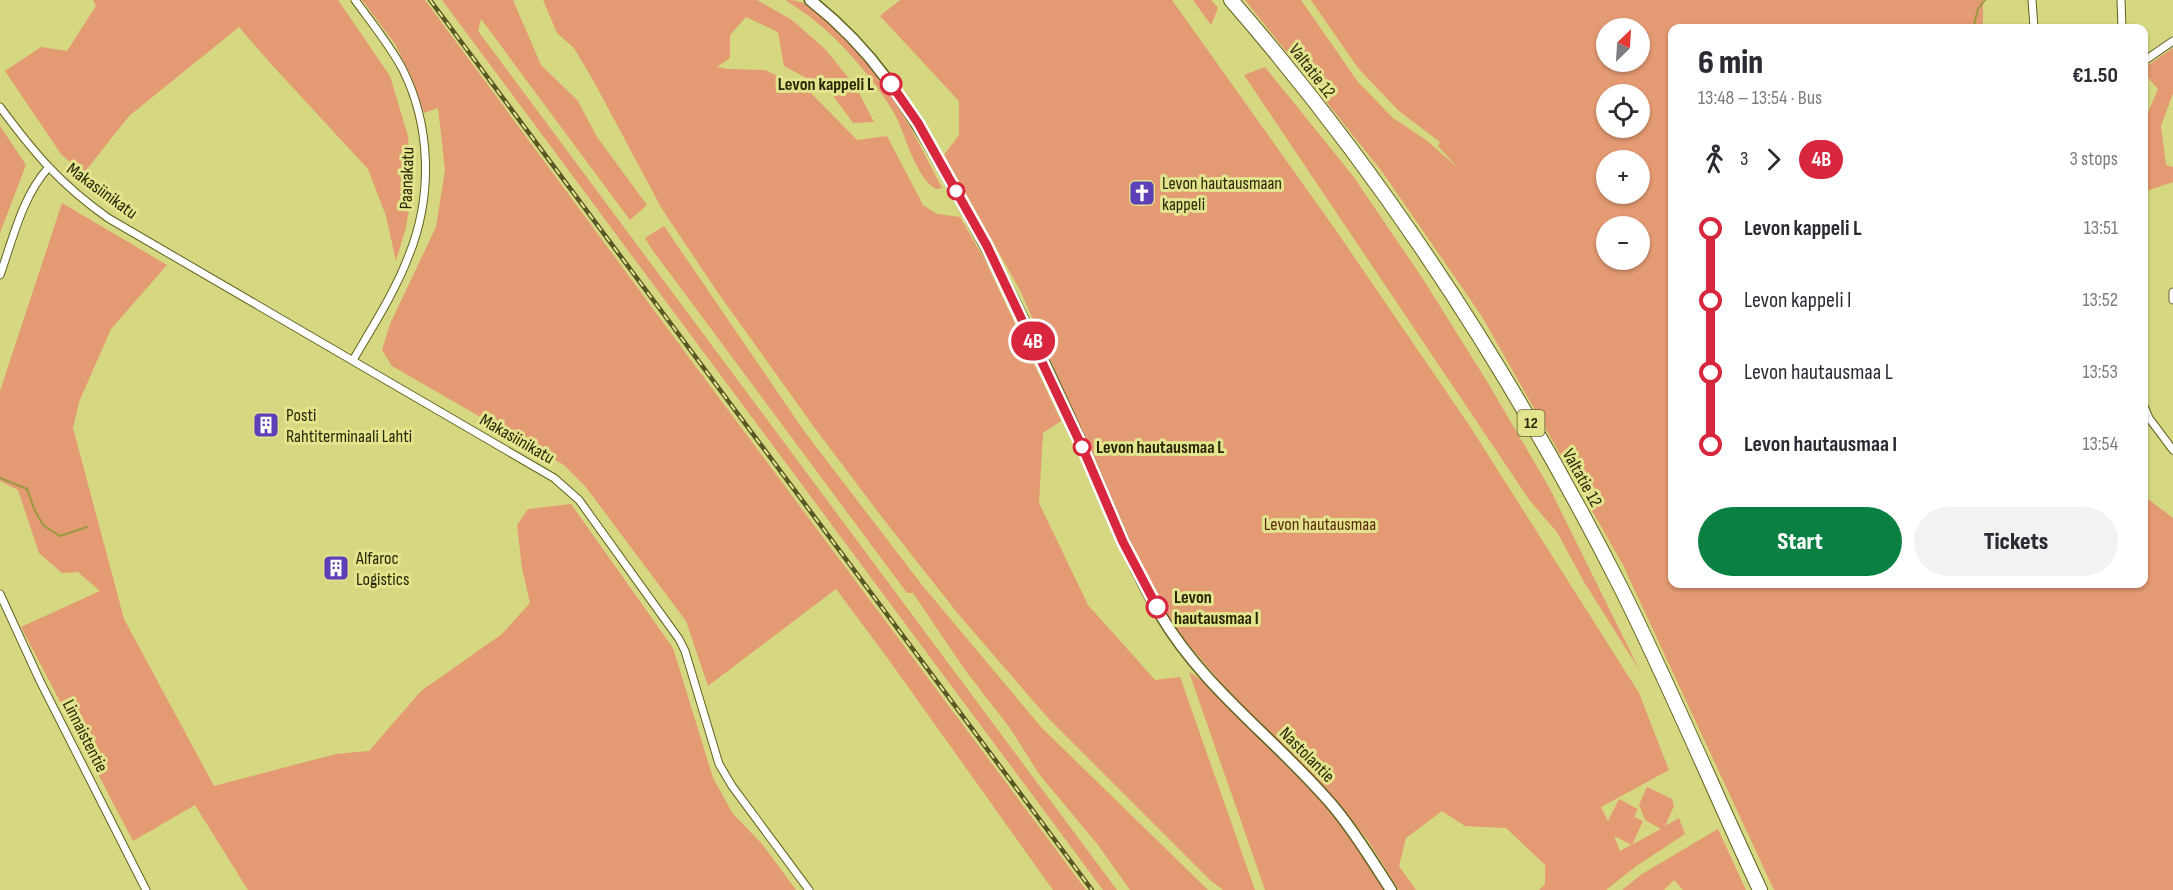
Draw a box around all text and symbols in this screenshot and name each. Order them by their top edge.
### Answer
north arrow [1596,18,1650,72]
map controls [1596,18,1650,270]
street label: Valtatie 12 [1284,40,1340,102]
text: 6 min [1698,43,1763,83]
text: €1.50 [2072,62,2118,89]
marker: Levon kappeli L [880,73,902,95]
place label: Levon kappeli L [778,74,874,95]
button: locate [1596,84,1650,138]
text: 13:48 – 13:54 · Bus [1698,86,1822,110]
icon: walk [1698,143,1731,176]
icon: forward [1757,143,1790,176]
street label: Paanakatu [395,146,419,210]
text: 3 [1740,147,1748,171]
text: 4B [1811,147,1831,172]
text: 3 stops [2070,147,2118,171]
button: + [1596,150,1650,204]
street label: Makasiinikatu [62,158,142,224]
place label: Levon hautausmaan kappeli [1162,173,1282,215]
church icon: Levon hautausmaan kappeli [1127,178,1157,208]
unlabelled marker [947,182,965,200]
text: Levon kappeli L [1744,215,1862,242]
button: − [1596,216,1650,270]
text: 13:51 [2084,216,2118,240]
text: Levon kappeli I [1744,287,1852,314]
text: 13:52 [2083,288,2118,312]
line badge: 4B [1006,322,1060,360]
text: 4B [1023,329,1043,354]
text: Levon hautausmaa L [1744,359,1893,386]
text: 13:53 [2082,360,2118,384]
place label: Posti Rahtiterminaali Lahti [286,405,412,447]
street label: Makasiinikatu [476,409,558,469]
building icon: Posti Rahtiterminaali Lahti [251,410,281,440]
road number: 12 [1518,410,1544,436]
text: Levon hautausmaa I [1744,431,1897,458]
text: 13:54 [2082,432,2118,456]
place label: Levon hautausmaa L [1096,437,1224,458]
marker: Levon hautausmaa L [1073,438,1091,456]
street label: Valtatie 12 [1558,445,1606,511]
button: Start [1698,507,1902,576]
button: Tickets [1914,507,2118,576]
park label: Levon hautausmaa [1264,514,1376,535]
place label: Alfaroc Logistics [355,548,409,590]
building icon: Alfaroc Logistics [321,553,351,583]
place label: Levon hautausmaa I [1174,587,1259,629]
marker: Levon hautausmaa I [1146,596,1168,618]
street label: Linnaistentie [58,696,112,776]
street label: Nastolantie [1275,723,1339,787]

